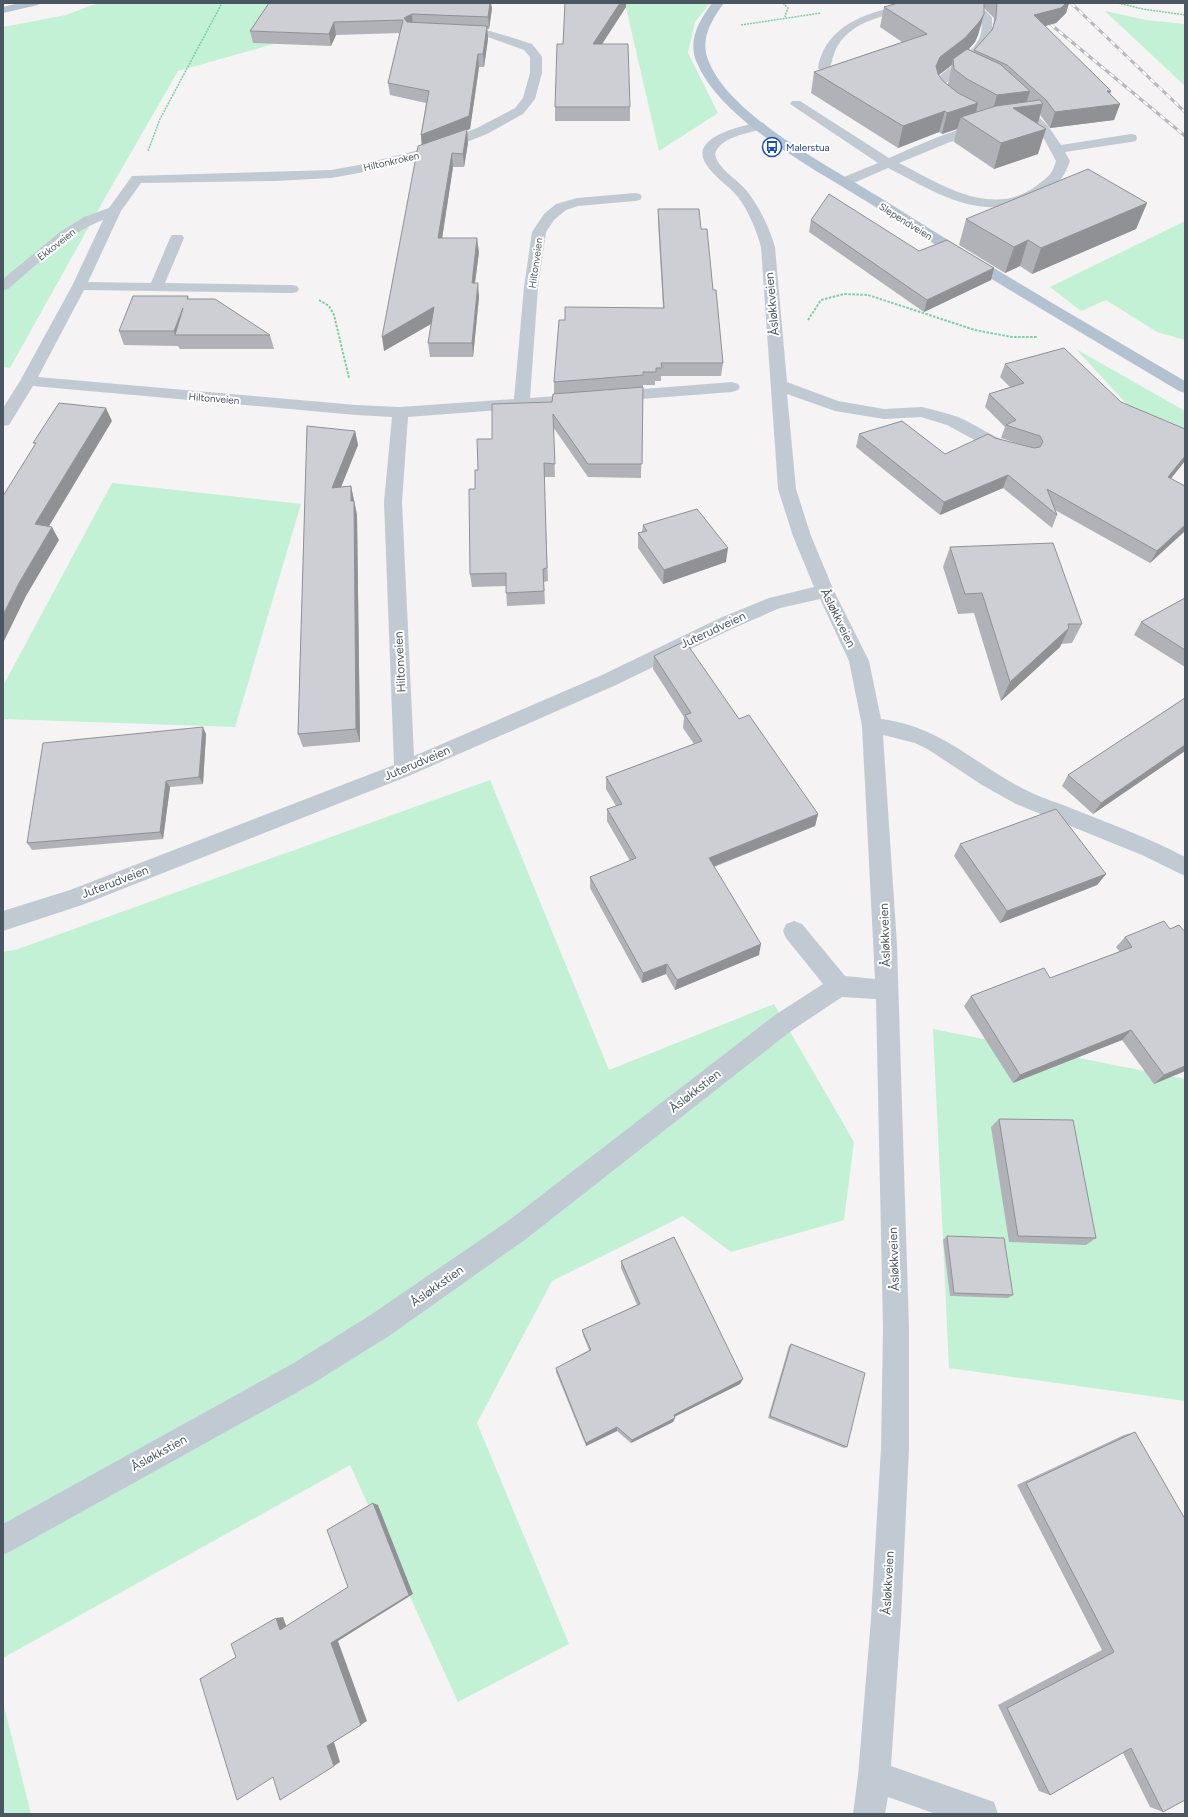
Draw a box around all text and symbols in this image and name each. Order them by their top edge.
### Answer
bus stop icon: Malerstua [761,136,783,158]
place label: Malerstua [786,141,830,154]
street label: Hiltonkroken [362,149,421,174]
street label: Slependveien [877,200,935,243]
street label: Ekkoveien [35,225,78,263]
street label: Hiltonveien [526,237,546,289]
street label: Åsløkkveien [762,271,782,336]
street label: Hiltonveien [188,390,240,407]
street label: Åsløkkveien [818,586,858,650]
street label: Juterudveien [678,609,748,651]
street label: Hiltonveien [391,631,409,693]
street label: Juterudveien [382,743,452,783]
street label: Juterudveien [80,863,151,901]
street label: Åsløkkveien [877,903,893,967]
street label: Åsløkkstien [667,1066,724,1115]
street label: Åsløkkveien [886,1227,902,1291]
street label: Åsløkkstien [408,1263,466,1309]
street label: Åsløkkstien [129,1432,189,1474]
street label: Åsløkkveien [879,1551,897,1615]

